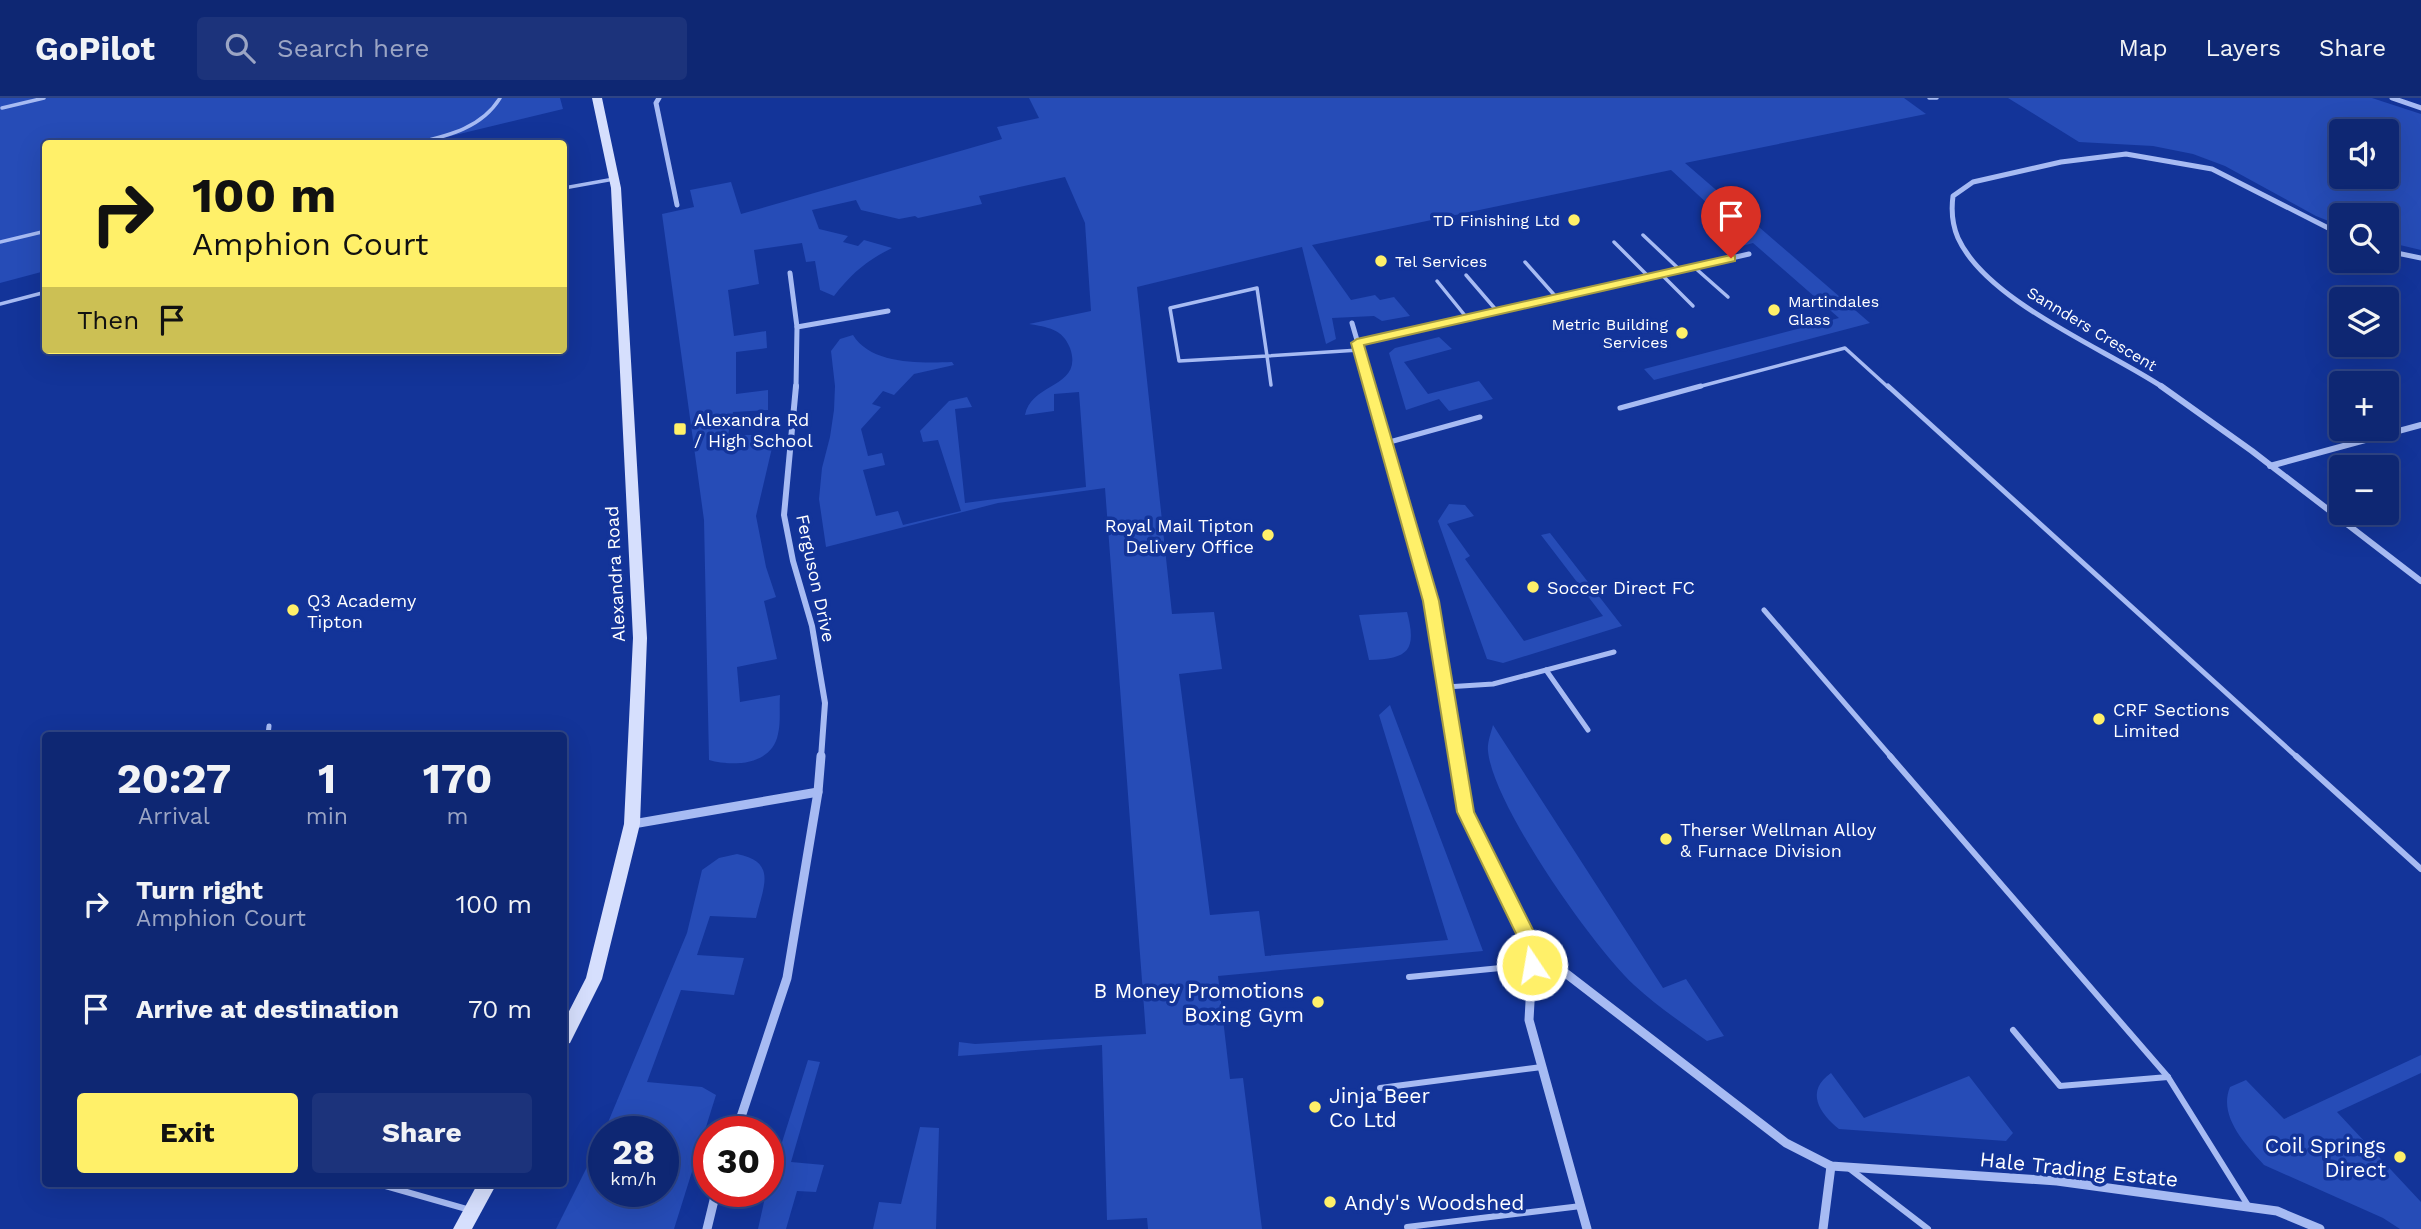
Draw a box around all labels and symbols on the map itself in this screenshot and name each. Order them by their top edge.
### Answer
pin [1701,186,1761,258]
place label: TD Finishing Ltd [1433,211,1560,230]
marker: TD Finishing Ltd [1566,212,1582,228]
place label: Tel Services [1395,252,1487,271]
marker: Tel Services [1373,253,1389,269]
street label: Sannders Crescent [2024,283,2161,375]
place label: Martindales Glass [1788,292,1879,329]
marker: Martindales Glass [1766,302,1782,318]
place label: Metric Building Services [1551,315,1668,352]
marker: Metric Building Services [1674,325,1690,341]
place label: Alexandra Rd / High School [694,409,813,451]
marker: Alexandra Rd / High School [672,421,688,437]
street label: Alexandra Road [601,505,629,643]
street label: Ferguson Drive [792,512,840,644]
place label: Royal Mail Tipton Delivery Office [1105,515,1254,557]
marker: Royal Mail Tipton Delivery Office [1260,527,1276,543]
place label: Soccer Direct FC [1547,577,1695,598]
marker: Soccer Direct FC [1525,579,1541,595]
place label: Q3 Academy Tipton [307,590,417,632]
marker: Q3 Academy Tipton [285,602,301,618]
place label: CRF Sections Limited [2113,699,2230,741]
marker: CRF Sections Limited [2091,711,2107,727]
place label: Therser Wellman Alloy & Furnace Division [1680,819,1877,861]
marker: Therser Wellman Alloy & Furnace Division [1658,831,1674,847]
position arrow [1495,928,1569,1002]
place label: B Money Promotions Boxing Gym [1094,978,1304,1027]
marker: B Money Promotions Boxing Gym [1310,994,1326,1010]
place label: Jinja Beer Co Ltd [1329,1083,1430,1132]
marker: Jinja Beer Co Ltd [1307,1099,1323,1115]
speed limit sign: 30 [693,1116,784,1207]
place label: Coil Springs Direct [2265,1133,2386,1182]
street label: Hale Trading Estate [1979,1146,2179,1192]
marker: Coil Springs Direct [2392,1149,2408,1165]
place label: Andy's Woodshed [1344,1190,1524,1215]
marker: Andy's Woodshed [1322,1194,1338,1210]

